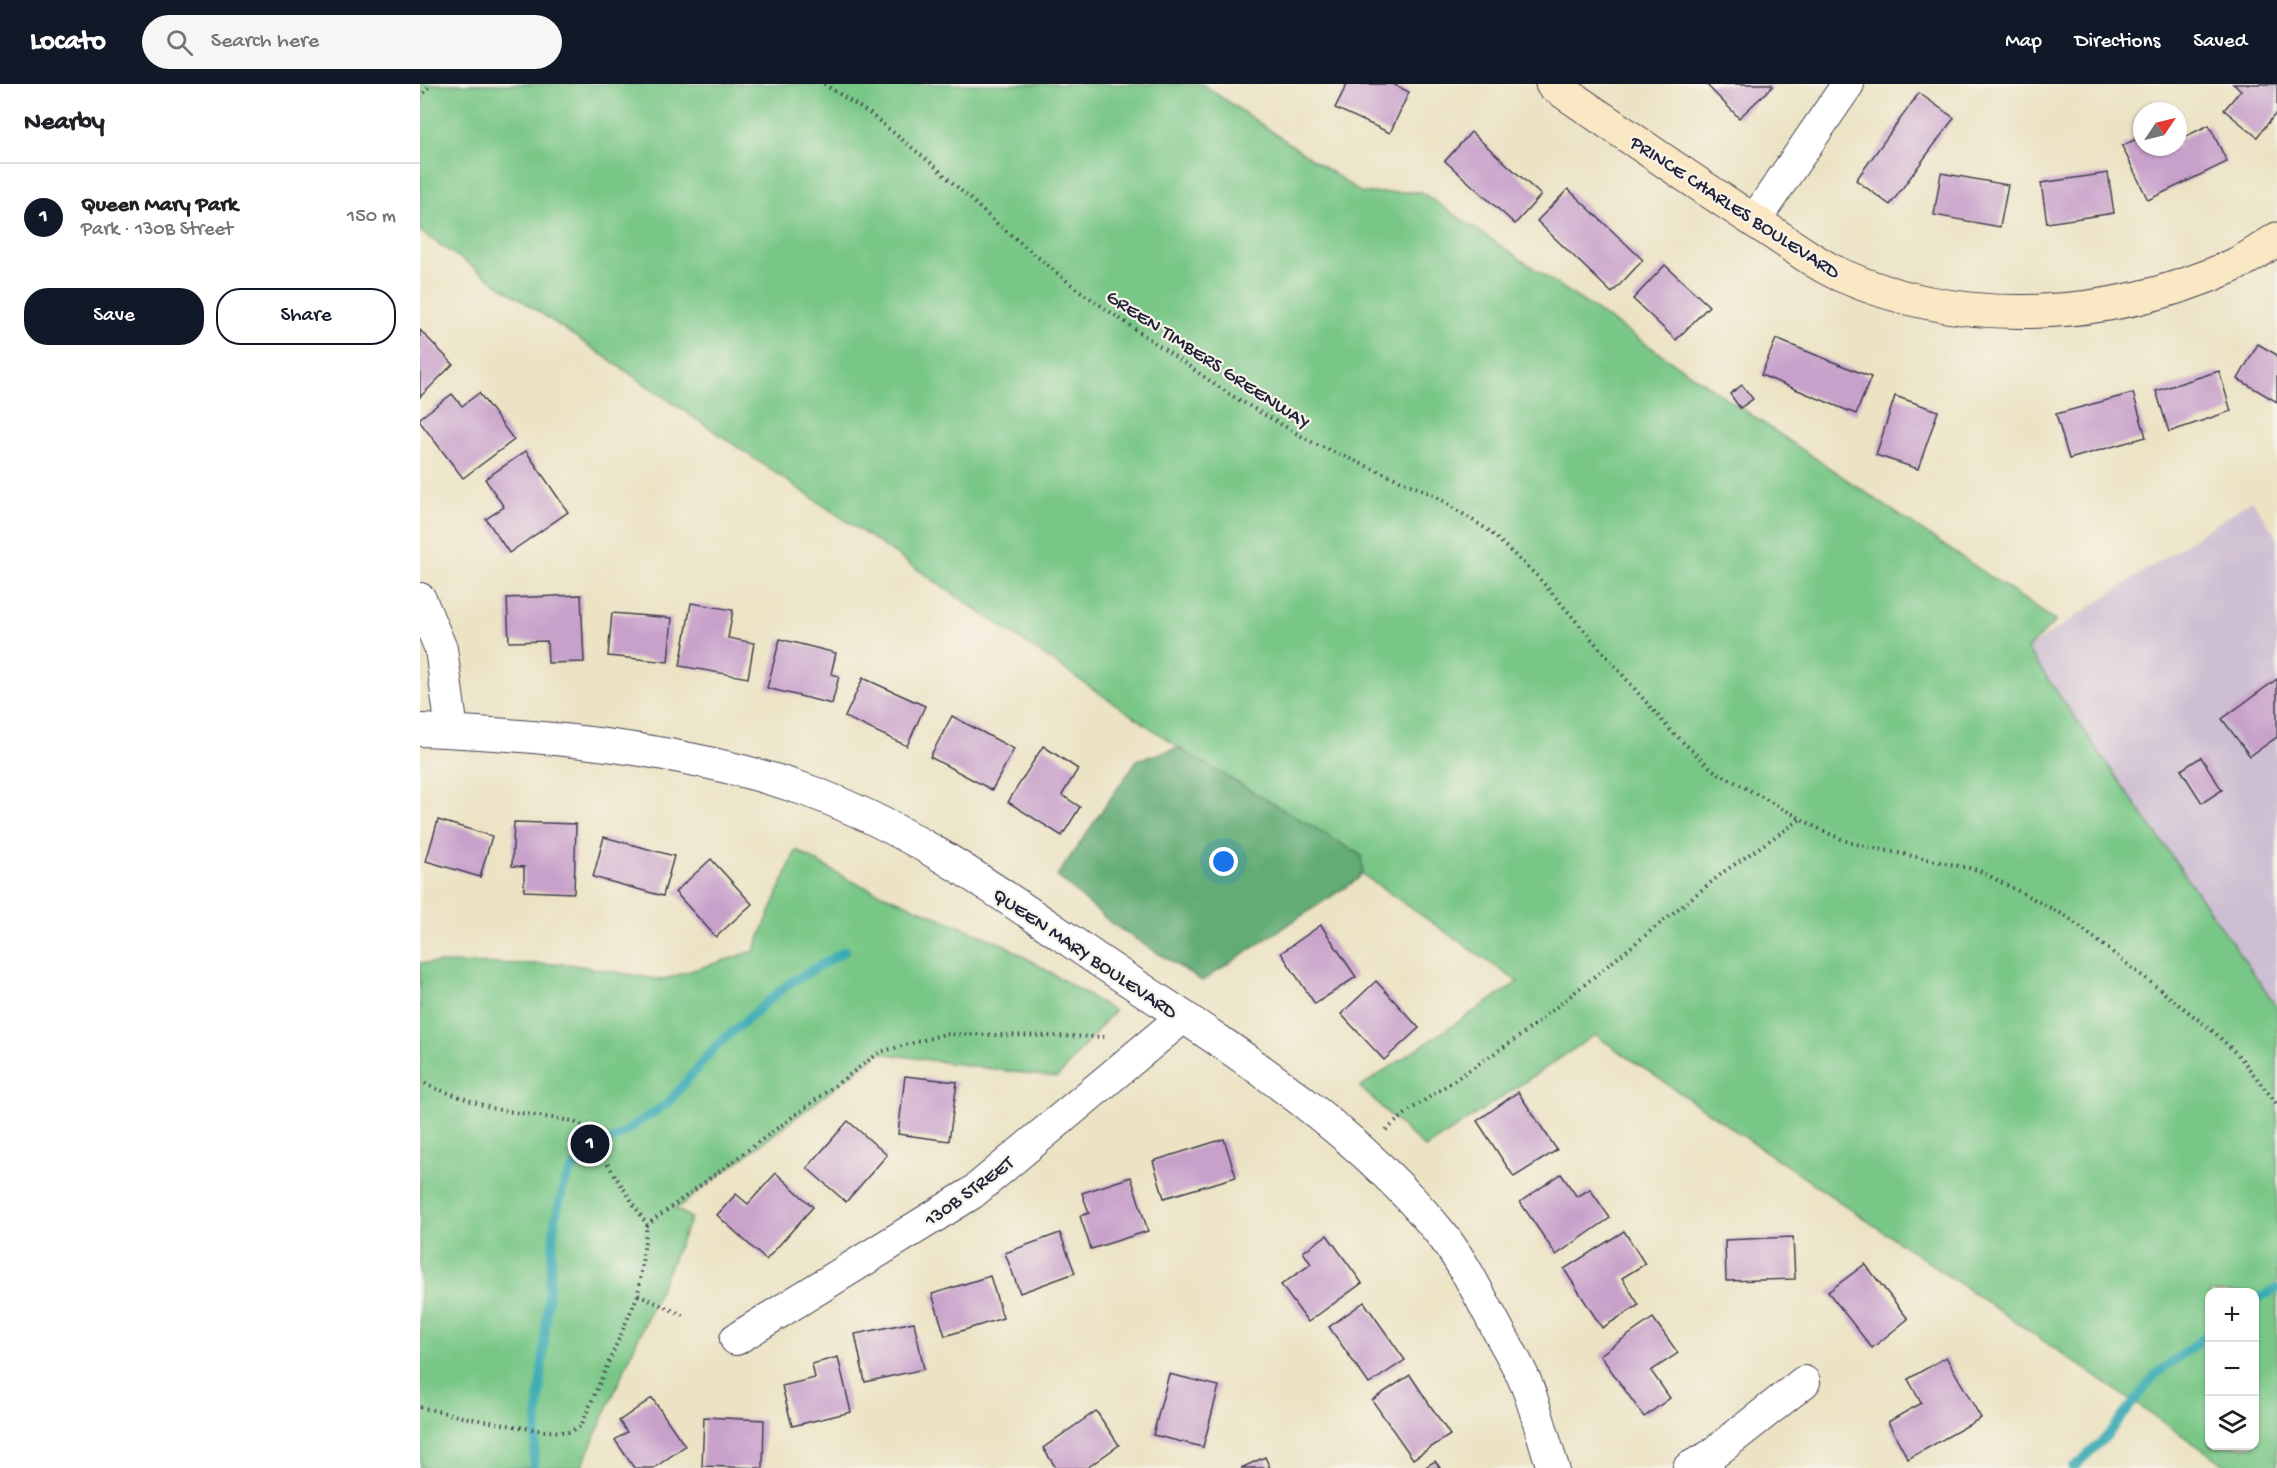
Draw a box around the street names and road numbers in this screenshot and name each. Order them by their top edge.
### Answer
street label: PRINCE CHARLES BOULEVARD [1624,132,1844,286]
street label: GREEN TIMBERS GREENWAY [1101,286,1313,436]
street label: QUEEN MARY BOULEVARD [987,884,1182,1026]
street label: 130B STREET [920,1152,1020,1234]

